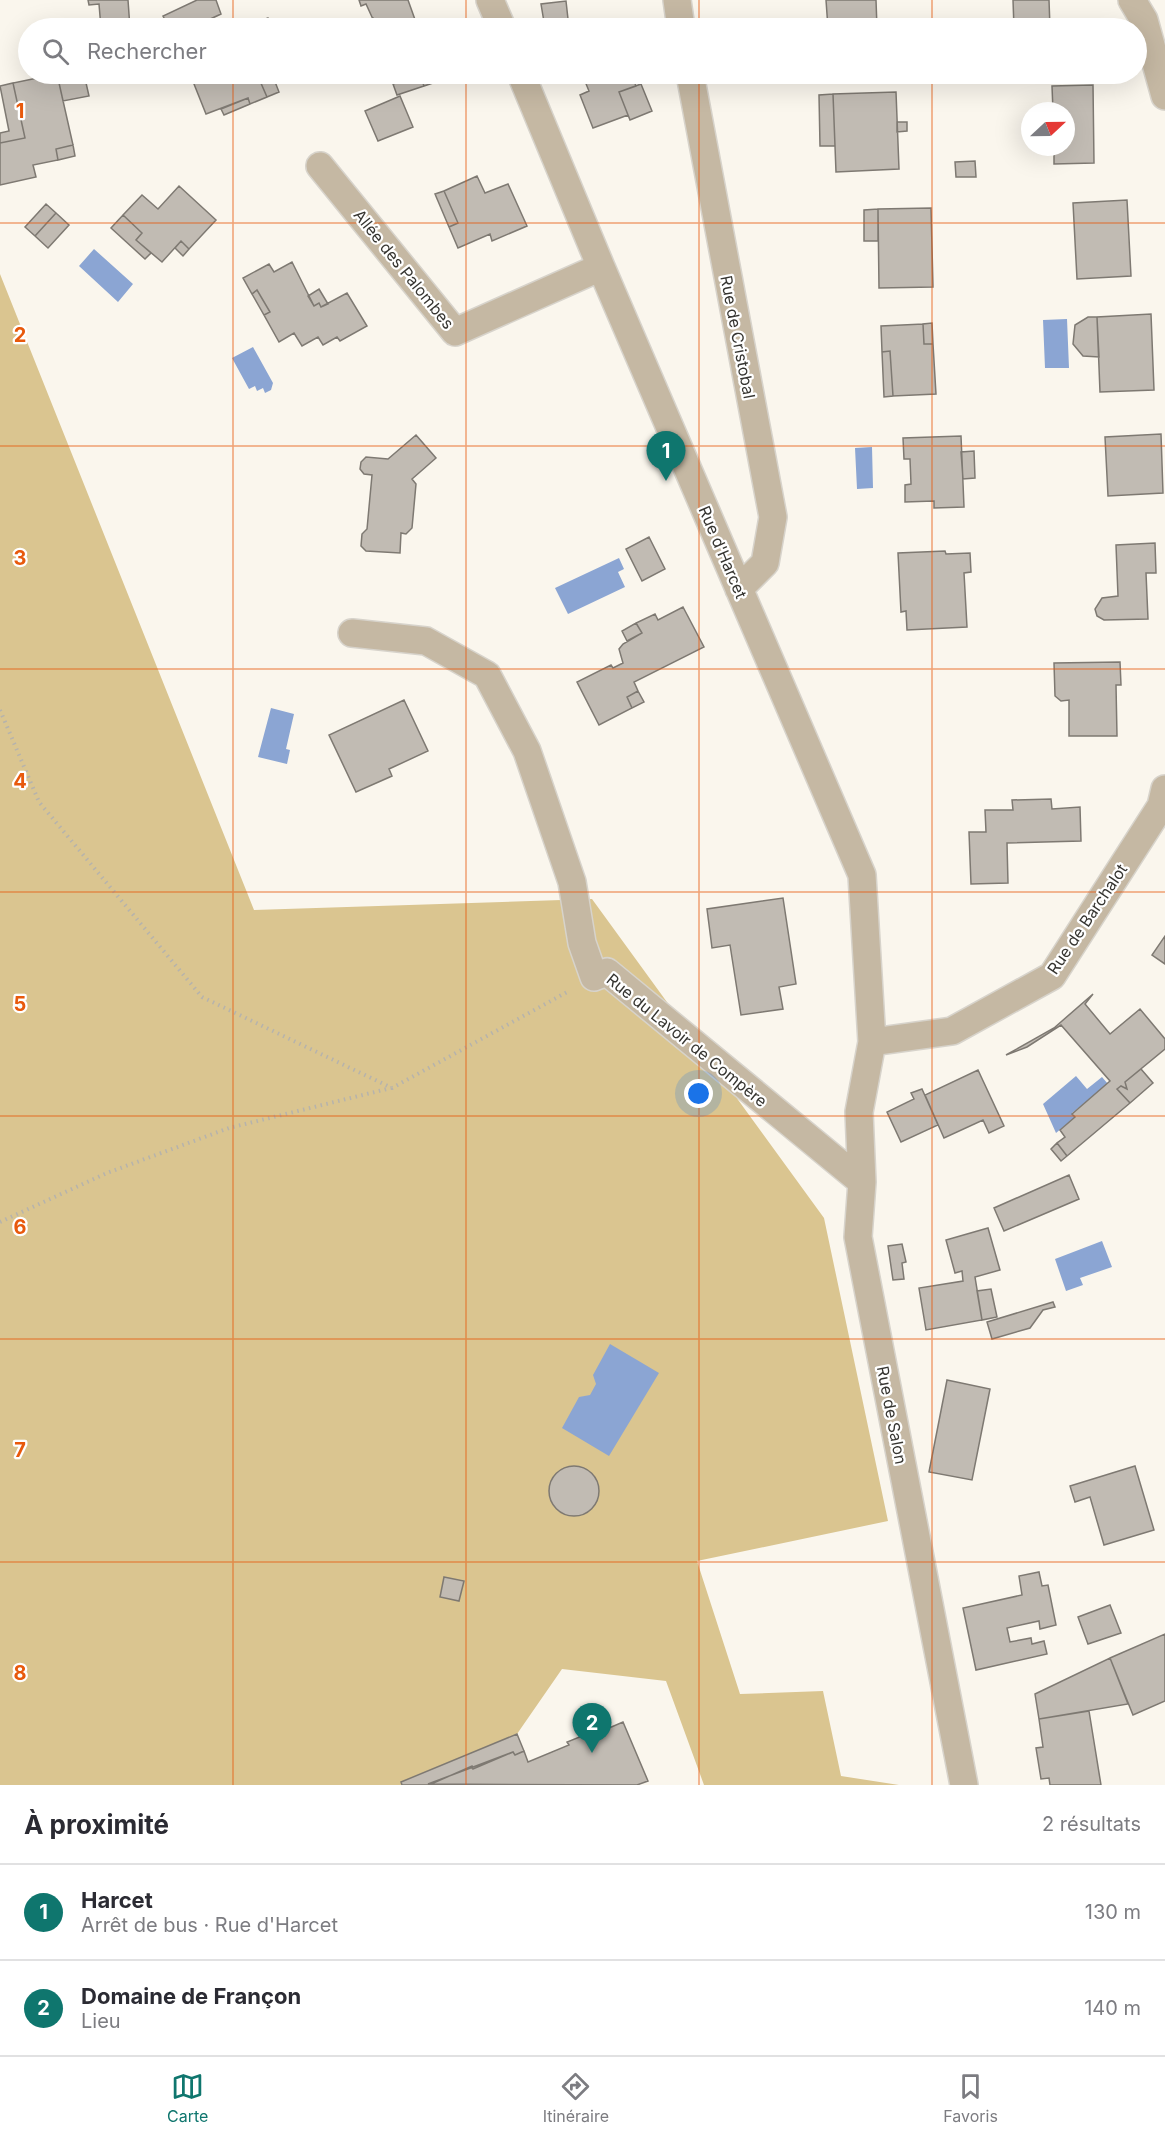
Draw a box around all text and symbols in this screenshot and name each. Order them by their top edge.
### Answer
search box [18,18,1147,84]
icon: search [39,35,72,68]
text: Rechercher [87,38,207,64]
text: 1 [16,99,24,123]
north arrow [1021,102,1075,156]
street label: Allée des Palombes [350,205,458,333]
street label: Rue de Cristobal [716,274,760,400]
text: 2 [14,323,26,347]
pin: 1 [646,432,686,481]
street label: Rue d'Harcet [695,503,751,601]
text: 3 [14,546,26,570]
text: 4 [13,769,27,793]
street label: Rue de Barchalot [1043,860,1131,978]
street label: Rue du Lavoir de Compère [603,969,771,1111]
text: 5 [14,992,26,1016]
your location [684,1079,713,1108]
text: 6 [14,1215,27,1239]
street label: Rue de Salon [873,1364,911,1466]
text: 7 [14,1438,26,1462]
text: 8 [13,1661,27,1685]
pin: 2 [572,1704,612,1753]
text: À proximité [24,1809,169,1840]
text: 2 résultats [1042,1812,1141,1836]
text: Harcet [81,1887,153,1913]
text: 1 [39,1900,48,1924]
text: 130 m [1085,1900,1141,1924]
text: Arrêt de bus · Rue d'Harcet [81,1913,338,1937]
text: Domaine de Françon [81,1983,301,2009]
text: 2 [37,1996,50,2020]
text: 140 m [1084,1996,1141,2020]
text: Lieu [81,2009,121,2033]
tab: Carte [167,2070,208,2126]
tab: Itinéraire [543,2070,609,2126]
tab: Favoris [943,2070,998,2126]

